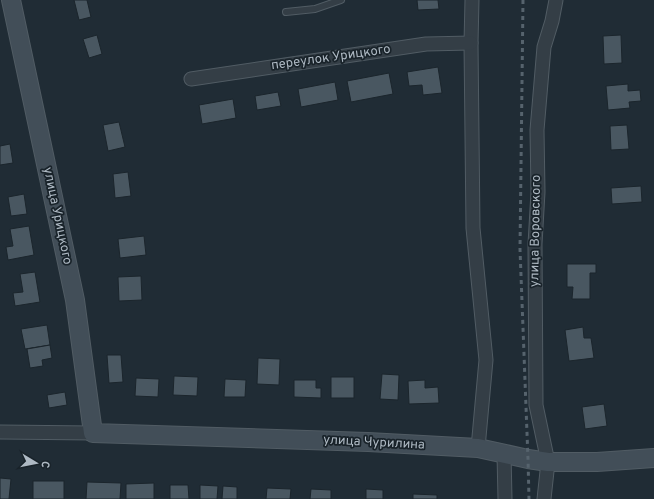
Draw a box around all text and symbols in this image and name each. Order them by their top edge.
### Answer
street label: переулок Урицкого [270,42,392,74]
street label: улица Урицкого [39,166,75,266]
street label: улица Воровского [527,175,545,287]
street label: улица Чурилина [323,432,425,454]
north arrow [16,443,56,483]
text: С [37,460,52,469]

